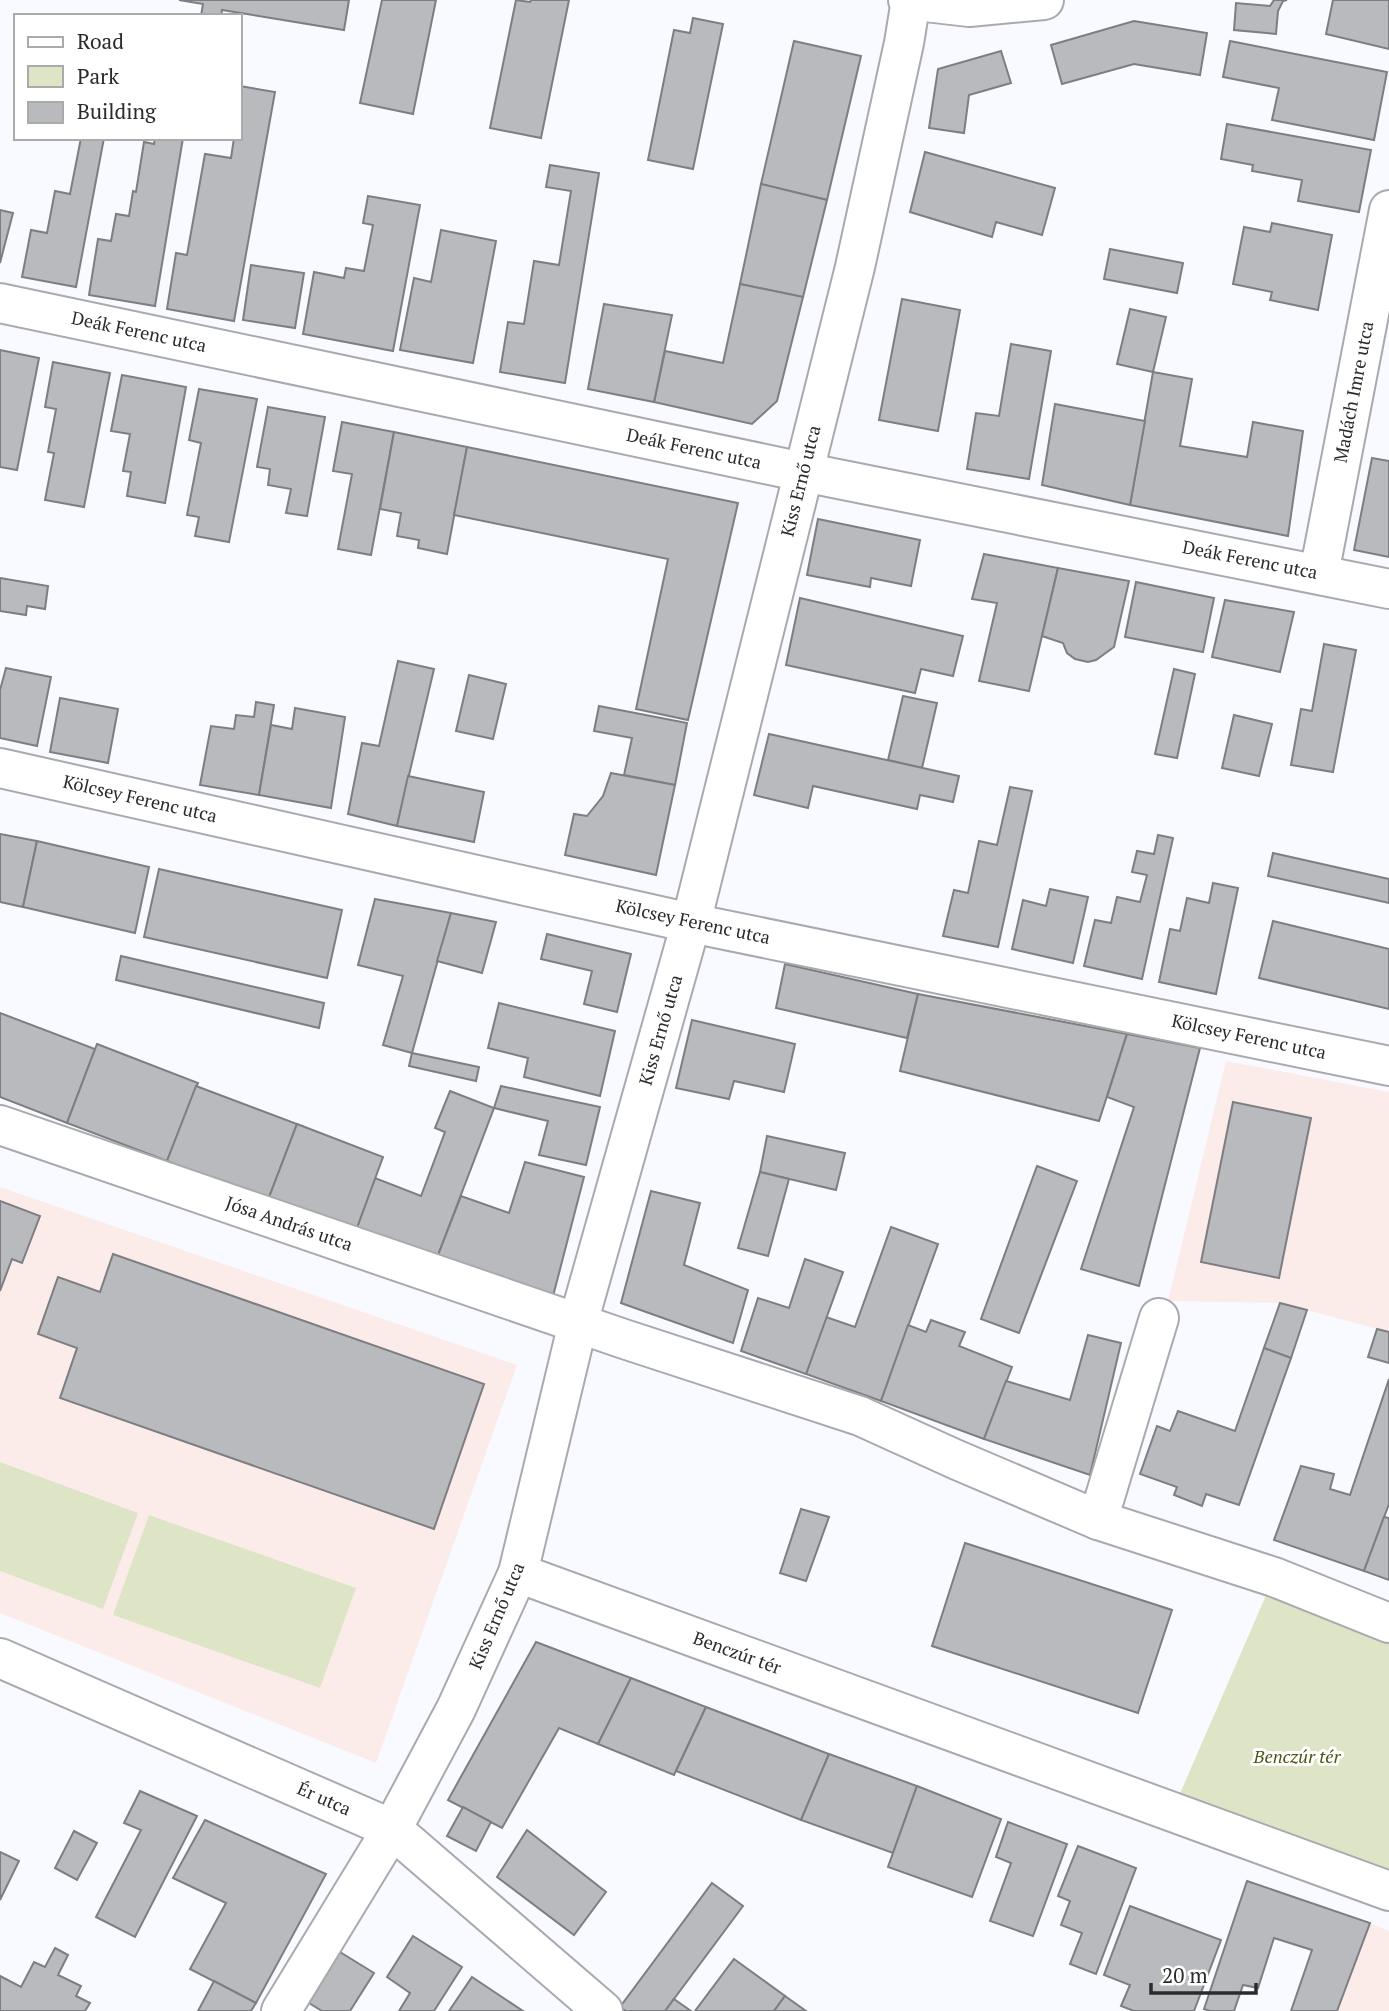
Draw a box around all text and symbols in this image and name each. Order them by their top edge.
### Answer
legend [14,14,242,140]
text: Road [77,27,124,55]
text: Park [77,62,119,90]
text: Building [77,97,157,125]
street label: Deák Ferenc utca [70,305,209,357]
street label: Madách Imre utca [1328,319,1379,465]
street label: Deák Ferenc utca [625,422,764,474]
street label: Kiss Ernő utca [775,423,825,539]
street label: Deák Ferenc utca [1181,534,1320,584]
street label: Kölcsey Ferenc utca [61,769,220,827]
street label: Kölcsey Ferenc utca [614,893,773,949]
street label: Kiss Ernő utca [633,972,687,1088]
street label: Kölcsey Ferenc utca [1170,1008,1329,1064]
street label: Jósa András utca [223,1190,356,1256]
street label: Kiss Ernő utca [463,1558,529,1673]
street label: Benczúr tér [690,1625,785,1679]
park label: Benczúr tér [1253,1744,1341,1768]
street label: Ér utca [294,1776,355,1820]
scale bar [1151,1952,1256,1996]
text: 20 m [1162,1961,1208,1989]

